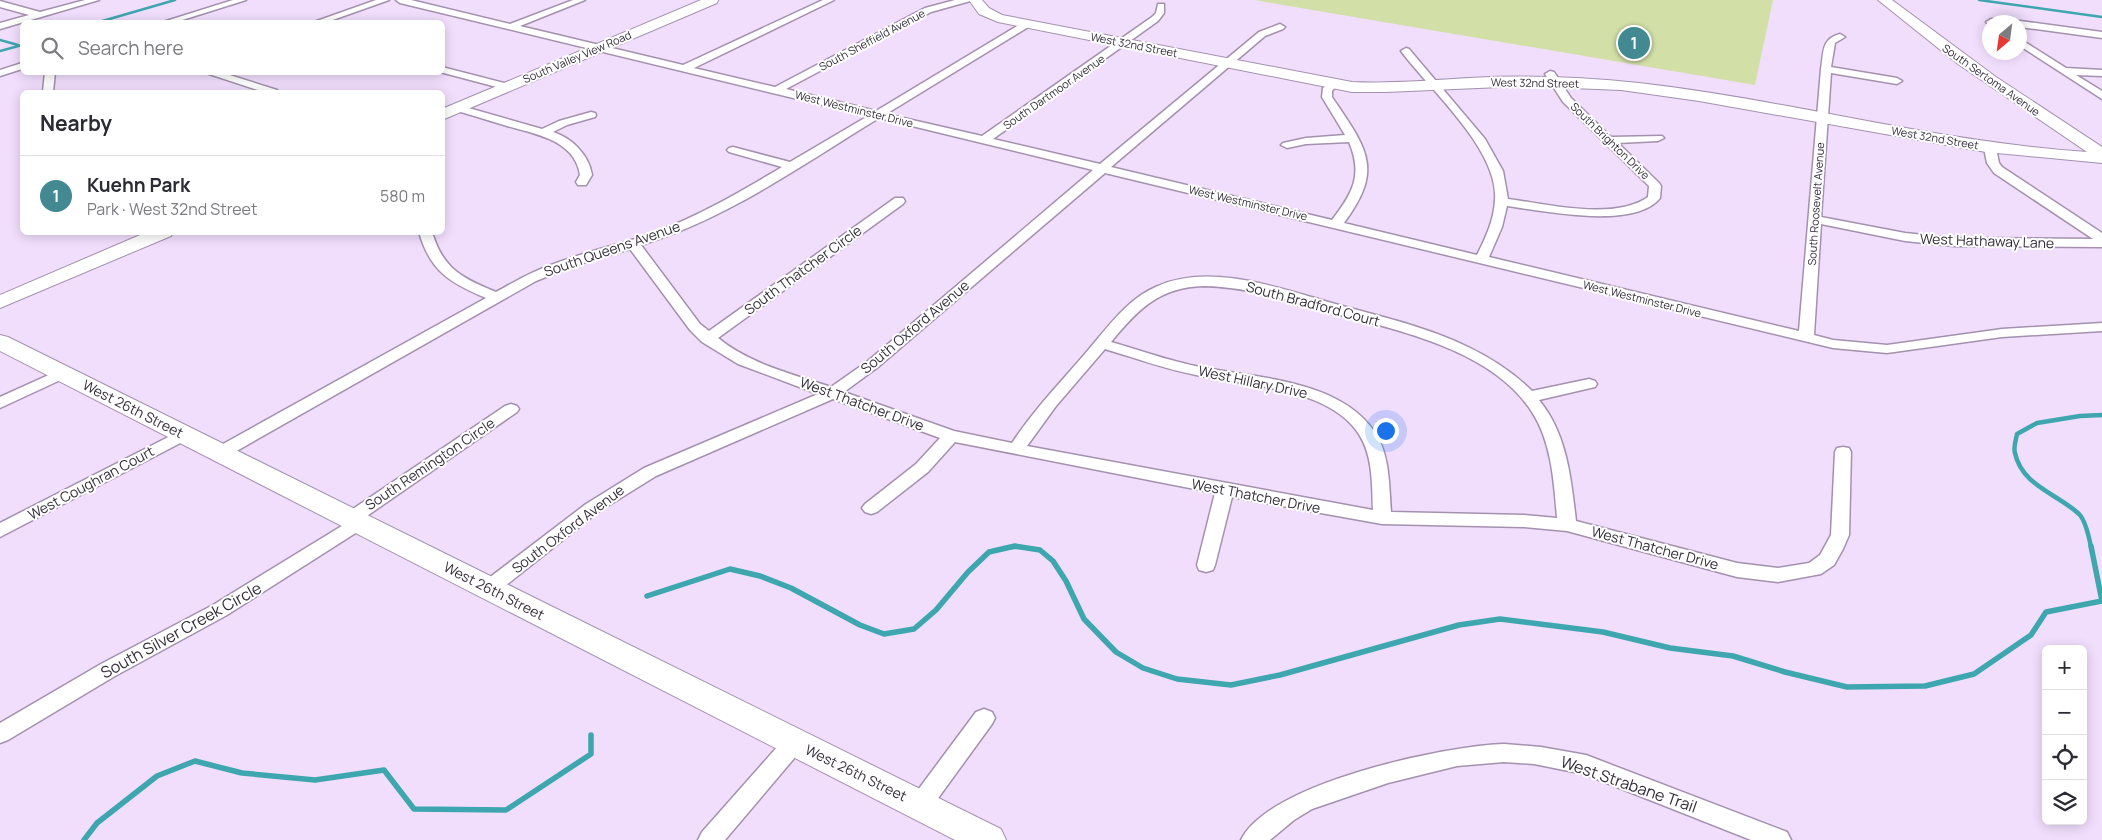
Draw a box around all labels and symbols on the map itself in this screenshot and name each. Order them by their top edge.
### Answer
street label: South Sheffield Avenue [816,5,928,74]
north arrow [1982,15,2027,60]
pin: 1 [1618,24,1650,62]
street label: South Valley View Road [520,27,633,86]
street label: West 32nd Street [1089,29,1179,60]
street label: South Sertoma Avenue [1939,40,2044,119]
street label: South Dartmoor Avenue [1000,50,1108,132]
street label: West 32nd Street [1491,74,1579,91]
street label: West Westminster Drive [793,87,915,131]
street label: South Brighton Drive [1568,99,1654,183]
street label: West 32nd Street [1890,122,1980,153]
street label: South Roosevelt Avenue [1804,141,1827,266]
street label: West Westminster Drive [1187,182,1309,224]
street label: South Queens Avenue [541,216,683,281]
street label: South Thatcher Circle [740,220,865,319]
street label: West Hathaway Lane [1920,229,2054,252]
street label: South Oxford Avenue [856,276,973,378]
street label: South Bradford Court [1244,277,1382,331]
street label: West Westminster Drive [1581,277,1703,321]
street label: West Hillary Drive [1197,361,1309,402]
street label: West Thatcher Drive [797,372,927,435]
street label: West 26th Street [80,375,187,442]
street label: South Remington Circle [361,413,498,514]
your location [1373,418,1399,444]
street label: West Coughran Court [24,441,158,524]
street label: West Thatcher Drive [1190,474,1322,517]
street label: South Oxford Avenue [508,480,628,577]
street label: West Thatcher Drive [1590,521,1721,574]
street label: West 26th Street [441,557,548,624]
street label: South Silver Creek Circle [97,577,265,683]
street label: West 26th Street [802,740,910,806]
street label: West Strabane Trail [1558,750,1700,818]

